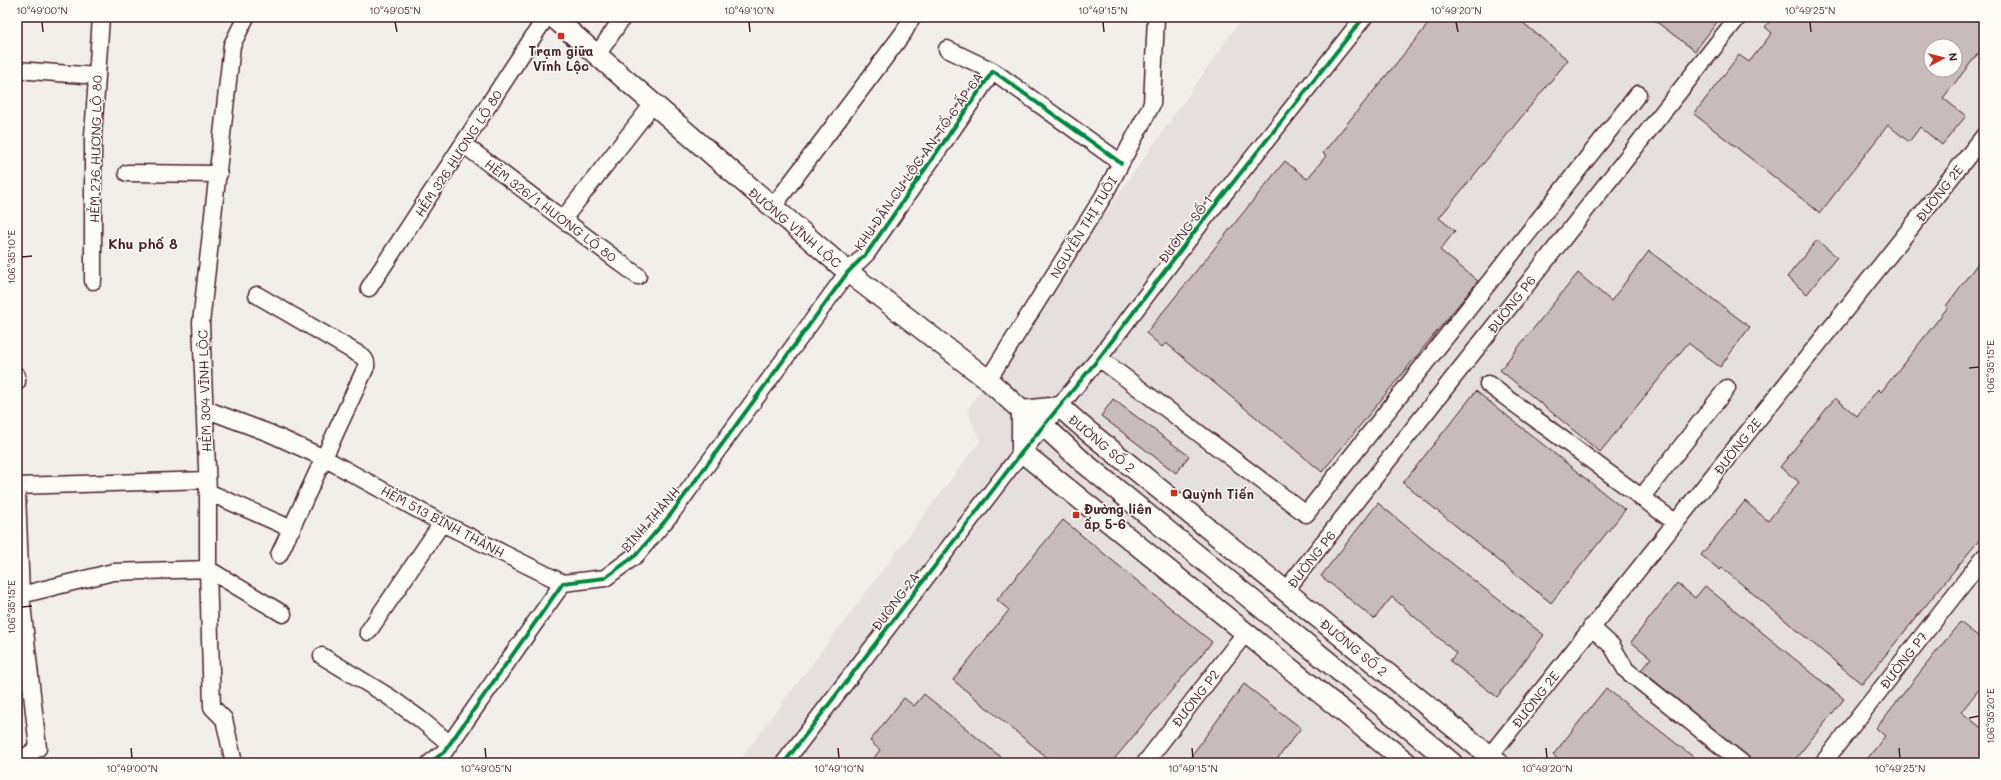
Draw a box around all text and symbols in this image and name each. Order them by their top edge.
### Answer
text: 10°49'00"N [16,3,68,17]
text: 10°49'05"N [369,3,421,17]
text: 10°49'10"N [724,3,774,17]
text: 10°49'15"N [1078,3,1128,17]
text: 10°49'20"N [1430,3,1482,17]
text: 10°49'25"N [1785,3,1835,17]
marker: Trạm giữa Vĩnh Lộc [556,31,566,41]
north arrow [1923,38,1963,78]
place label: Trạm giữa Vĩnh Lộc [528,42,594,74]
text: N [1945,52,1961,62]
street label: KHU DÂN CƯ LỘC AN, TỔ 6 ẤP 6A [849,68,986,253]
street label: HẺM 276 HƯƠNG LỘ 80 [85,75,105,223]
street label: HẺM 326 HƯƠNG LỘ 80 [411,86,505,220]
street label: HẺM 326/1 HƯƠNG LỘ 80 [482,155,620,265]
street label: ĐƯỜNG 2E [1912,161,1966,225]
street label: NGUYỄN THỊ TUÔI [1045,172,1120,281]
street label: ĐƯỜNG VĨNH LỘC [745,183,845,271]
street label: ĐƯỜNG SỐ 1 [1154,192,1216,266]
text: 106°35'10"E [4,230,18,284]
district label: Khu phố 8 [108,234,178,253]
street label: ĐƯỜNG P6 [1483,272,1539,336]
street label: HẺM 304 VĨNH LỘC [193,330,215,452]
text: 106°35'15"E [1983,340,1997,394]
street label: ĐƯỜNG SỐ 2 [1065,410,1139,476]
street label: ĐƯỜNG 2E [1710,414,1764,478]
street label: HẺM 513 BÌNH THÀNH [378,481,508,561]
street label: BÌNH THÀNH [617,483,683,555]
place label: Quỳnh Tiến [1182,485,1254,503]
marker: Quỳnh Tiến [1169,488,1179,498]
place label: Đường liên ấp 5-6 [1084,500,1152,532]
marker: Đường liên ấp 5-6 [1071,510,1081,520]
street label: ĐƯỜNG P6 [1283,527,1339,591]
street label: ĐƯỜNG 2A [867,568,923,634]
text: 106°35'15"E [4,580,18,634]
street label: ĐƯỜNG SỐ 2 [1317,615,1391,679]
street label: ĐƯỜNG P7 [1875,628,1931,692]
street label: ĐƯỜNG P2 [1167,666,1223,730]
street label: ĐƯỜNG 2E [1508,667,1562,731]
text: 106°35'20"E [1983,688,1997,744]
text: 10°49'00"N [106,761,158,775]
text: 10°49'05"N [460,761,512,775]
text: 10°49'10"N [814,761,864,775]
text: 10°49'15"N [1168,761,1218,775]
text: 10°49'20"N [1521,761,1573,775]
text: 10°49'25"N [1875,761,1925,775]

